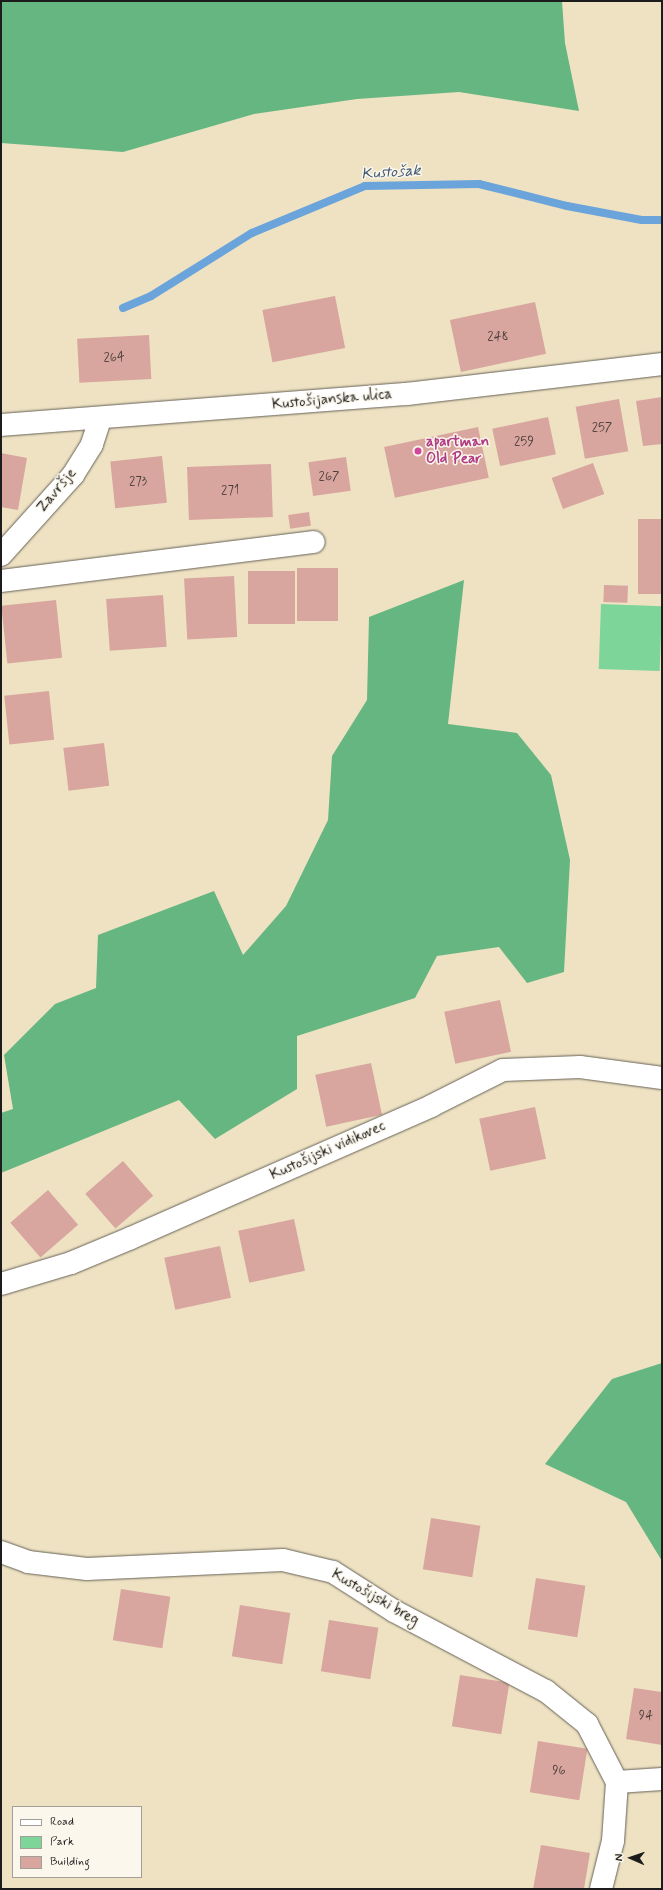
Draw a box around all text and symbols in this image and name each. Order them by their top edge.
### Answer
water label: Kustošak [361,161,421,185]
house number: 248 [487,329,509,345]
house number: 264 [103,350,125,366]
street label: Kustošijanska ulica [271,386,393,414]
house number: 257 [592,420,612,436]
place label: apartman Old Pear [426,433,489,468]
house number: 259 [514,434,534,450]
marker: apartman Old Pear [413,446,423,456]
street label: Završje [33,465,81,517]
house number: 267 [319,469,339,485]
house number: 273 [129,474,147,490]
house number: 271 [221,483,239,499]
street label: Kustošijski vidikovec [267,1117,389,1185]
street label: Kustošijski breg [328,1566,422,1630]
house number: 94 [639,1708,653,1724]
house number: 96 [552,1763,566,1779]
legend [12,1806,142,1878]
text: Road [50,1814,74,1830]
text: Park [50,1834,74,1850]
north arrow [611,1838,651,1878]
text: Building [50,1854,90,1870]
text: N [612,1854,626,1861]

